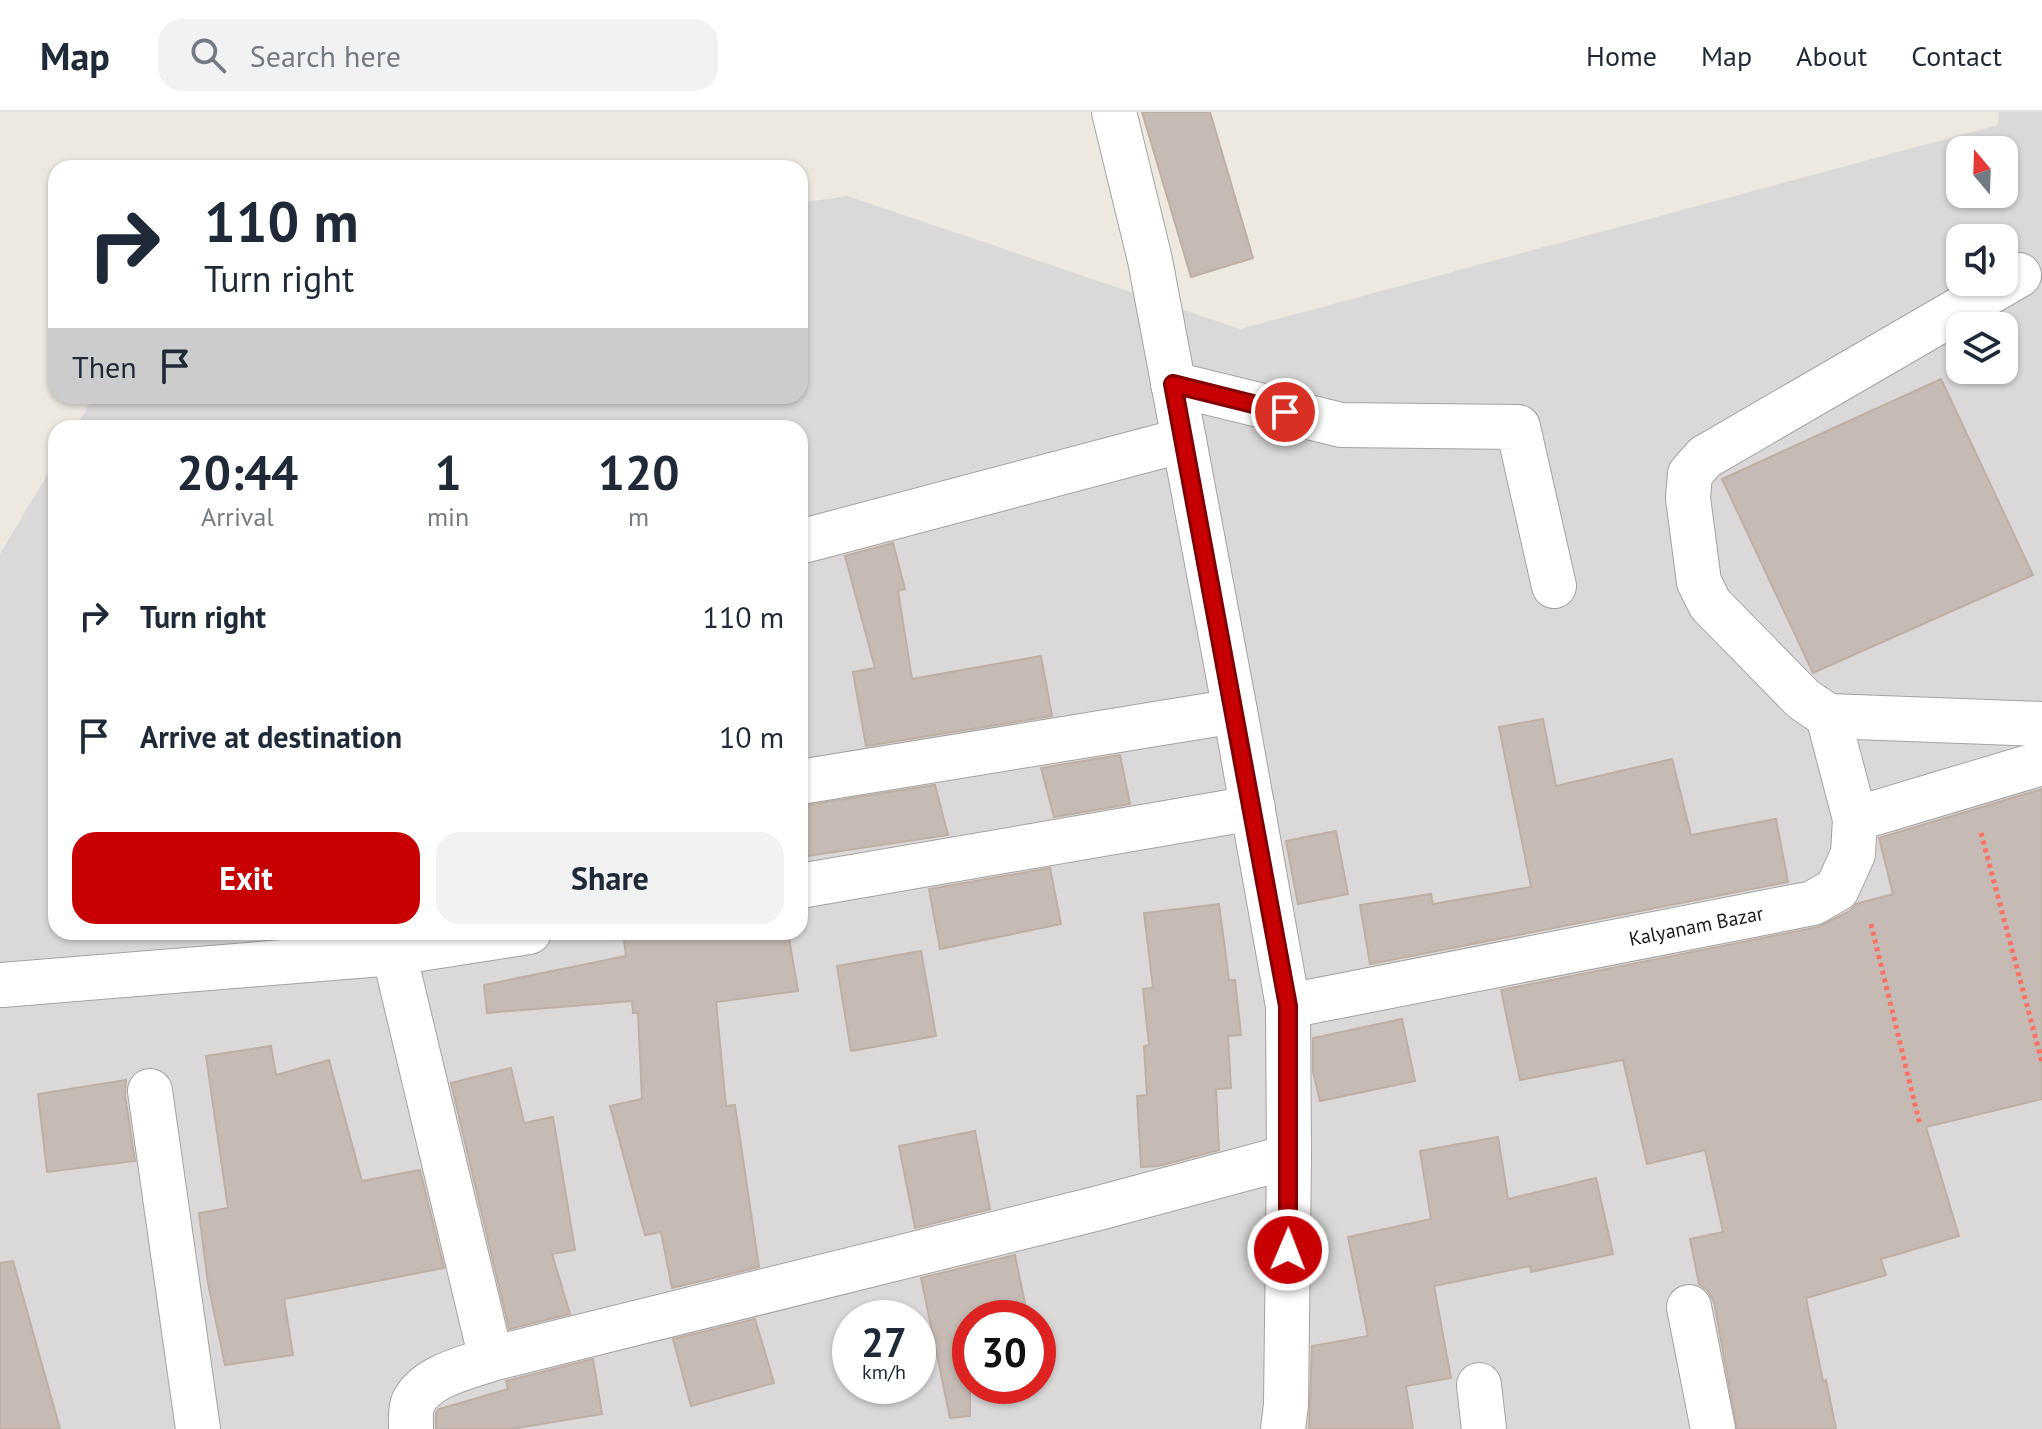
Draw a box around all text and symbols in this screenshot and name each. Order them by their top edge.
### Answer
search box [158,19,718,91]
text: Map [40,31,110,80]
icon: search [186,33,230,77]
text: Search here [250,36,401,75]
text: Home [1586,37,1657,74]
text: Map [1701,37,1752,74]
text: About [1796,37,1867,74]
text: Contact [1911,37,2002,74]
north arrow [1946,136,2018,208]
map controls [1946,136,2018,384]
text: 110 m [204,185,359,257]
icon: right [72,192,176,296]
button: sound [1946,224,2018,296]
text: Turn right [204,255,354,302]
button: layers [1946,312,2018,384]
icon: arrive [153,344,197,388]
text: Then [72,347,137,386]
pin [1251,378,1319,446]
icon: arrive [1263,390,1307,434]
text: 20:44 [177,441,298,503]
text: 1 [434,441,462,503]
text: 120 [598,441,679,503]
text: Arrival [201,500,274,533]
text: min [427,500,469,533]
text: m [628,500,649,533]
icon: right [72,594,116,638]
text: Turn right [140,597,266,636]
text: 110 m [703,597,784,636]
icon: arrive [72,714,116,758]
text: Arrive at destination [140,717,402,756]
text: 10 m [719,717,784,756]
button: Exit [72,832,420,924]
button: Share [436,832,784,924]
street label: Kalyanam Bazar [1627,900,1766,952]
position arrow [1246,1208,1330,1292]
speed limit sign: 30 [952,1300,1056,1404]
text: 27 [861,1316,907,1368]
text: km/h [862,1359,906,1385]

